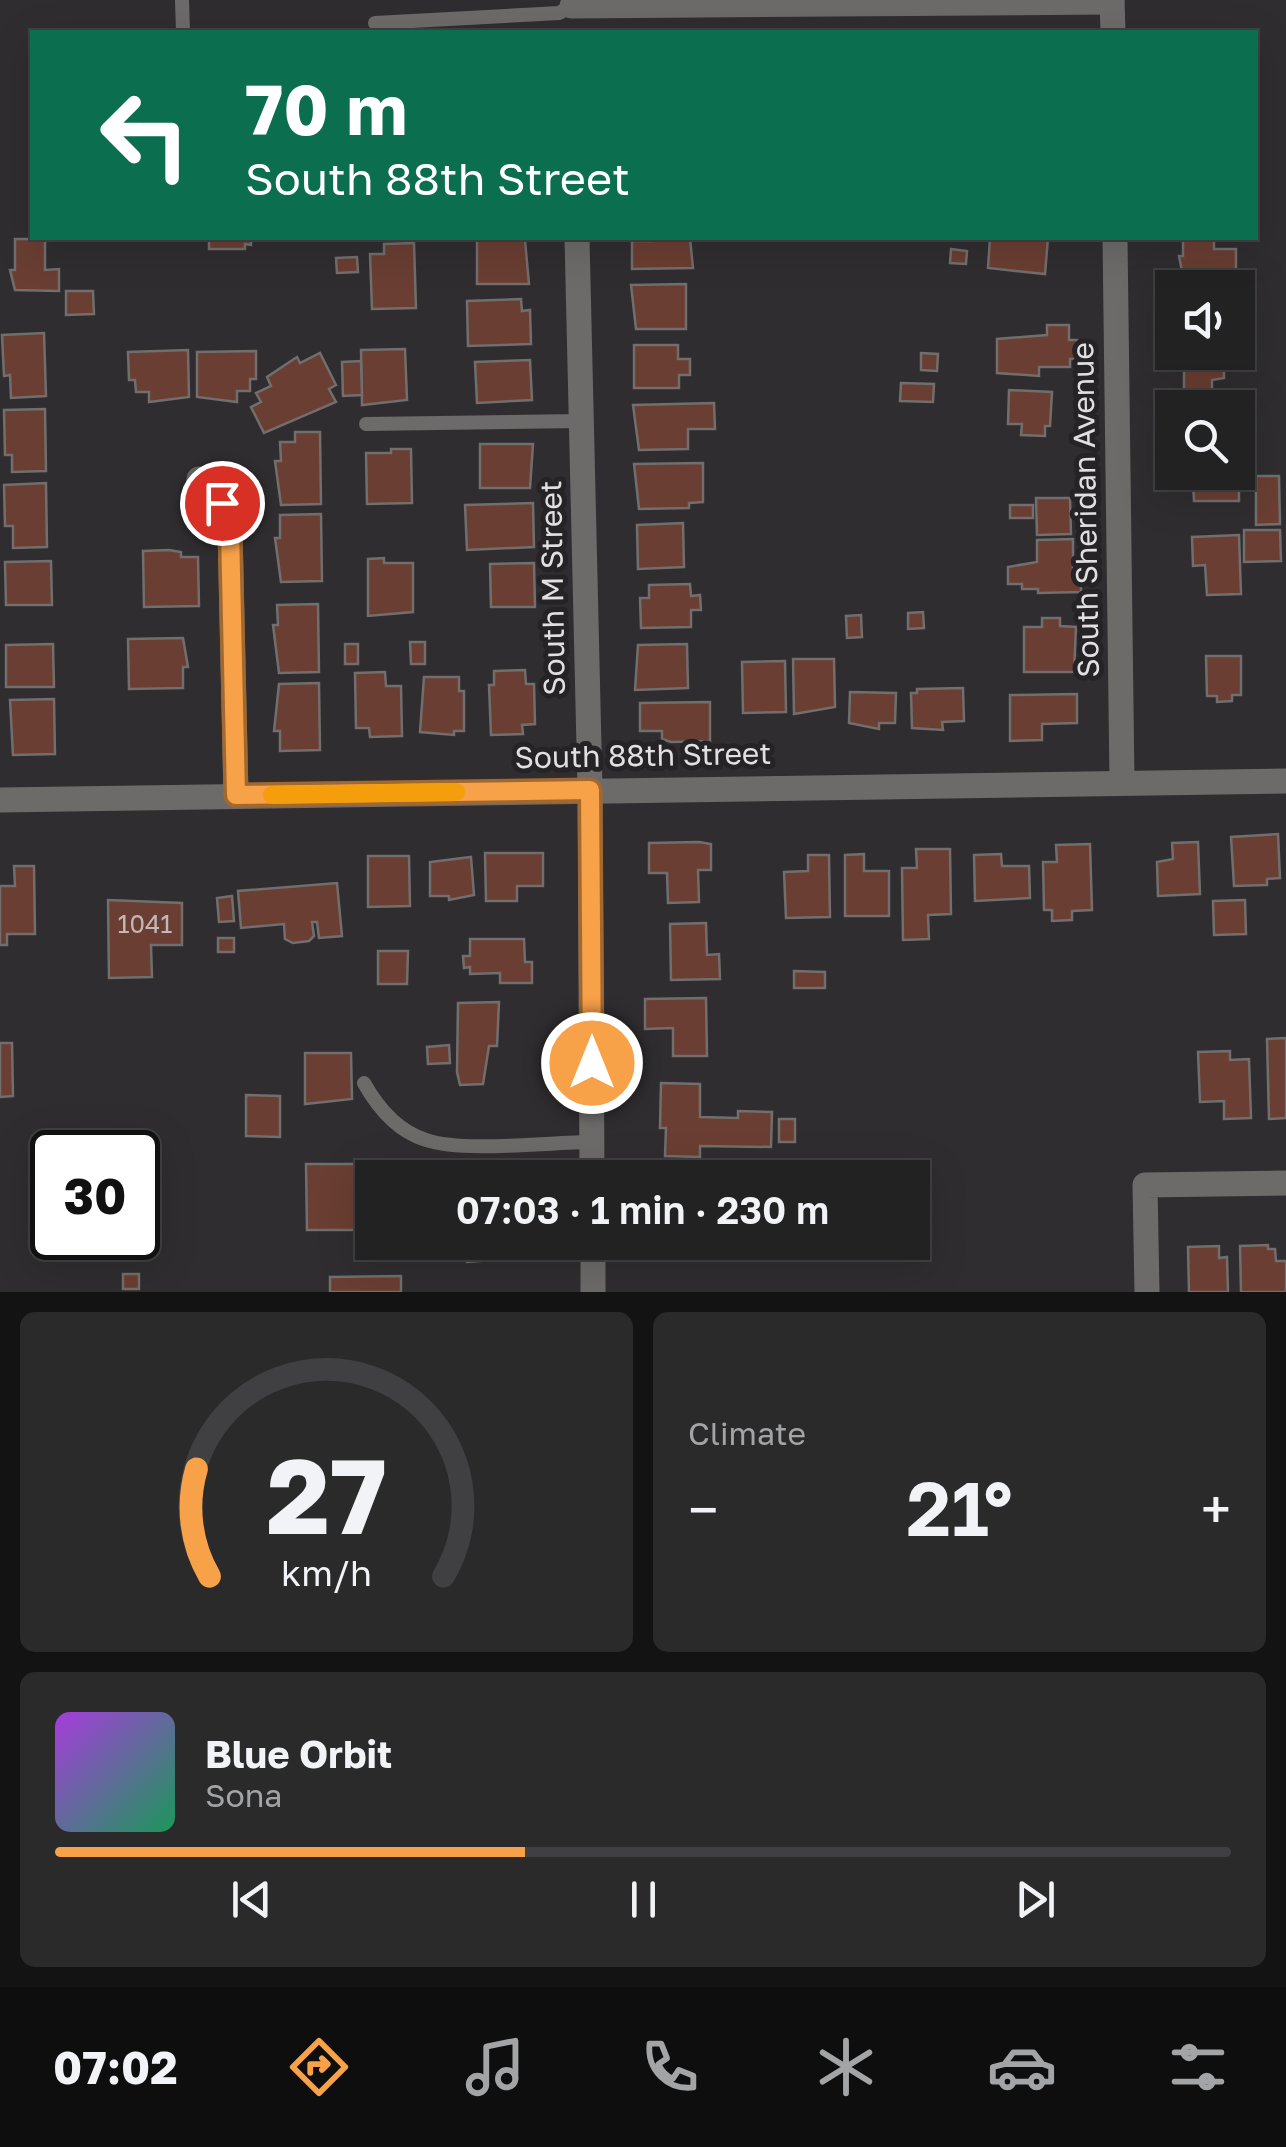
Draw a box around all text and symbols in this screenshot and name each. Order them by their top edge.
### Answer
text: 70 m [245,66,407,150]
icon: left [80,70,210,200]
text: South 88th Street [245,151,630,205]
map controls [1155,270,1255,490]
button: sound [1155,270,1255,370]
street label: South Sheridan Avenue [1064,342,1106,678]
button: search [1155,390,1255,490]
pin [180,461,265,546]
icon: arrive [195,476,250,531]
street label: South M Street [532,480,572,696]
street label: South 88th Street [514,735,772,775]
house number: 1041 [117,908,173,939]
position arrow [540,1011,644,1115]
speed limit sign: 30 [30,1130,160,1260]
text: 07:03 · 1 min · 230 m [456,1187,829,1232]
text: Climate [688,1414,806,1452]
text: 27 [266,1432,387,1557]
text: 21° [906,1462,1013,1553]
text: − [688,1476,718,1542]
text: + [1201,1476,1231,1542]
text: km/h [281,1551,372,1594]
text: Blue Orbit [205,1731,392,1776]
text: Sona [205,1776,282,1814]
icon: previous [224,1872,279,1927]
icon: pause [616,1872,671,1927]
icon: next [1008,1872,1063,1927]
icon: directions [284,2032,354,2102]
icon: music [460,2032,530,2102]
icon: phone [635,2032,705,2102]
icon: climate [811,2032,881,2102]
icon: car [987,2032,1057,2102]
icon: filters [1163,2032,1233,2102]
text: 07:02 [53,2040,178,2094]

